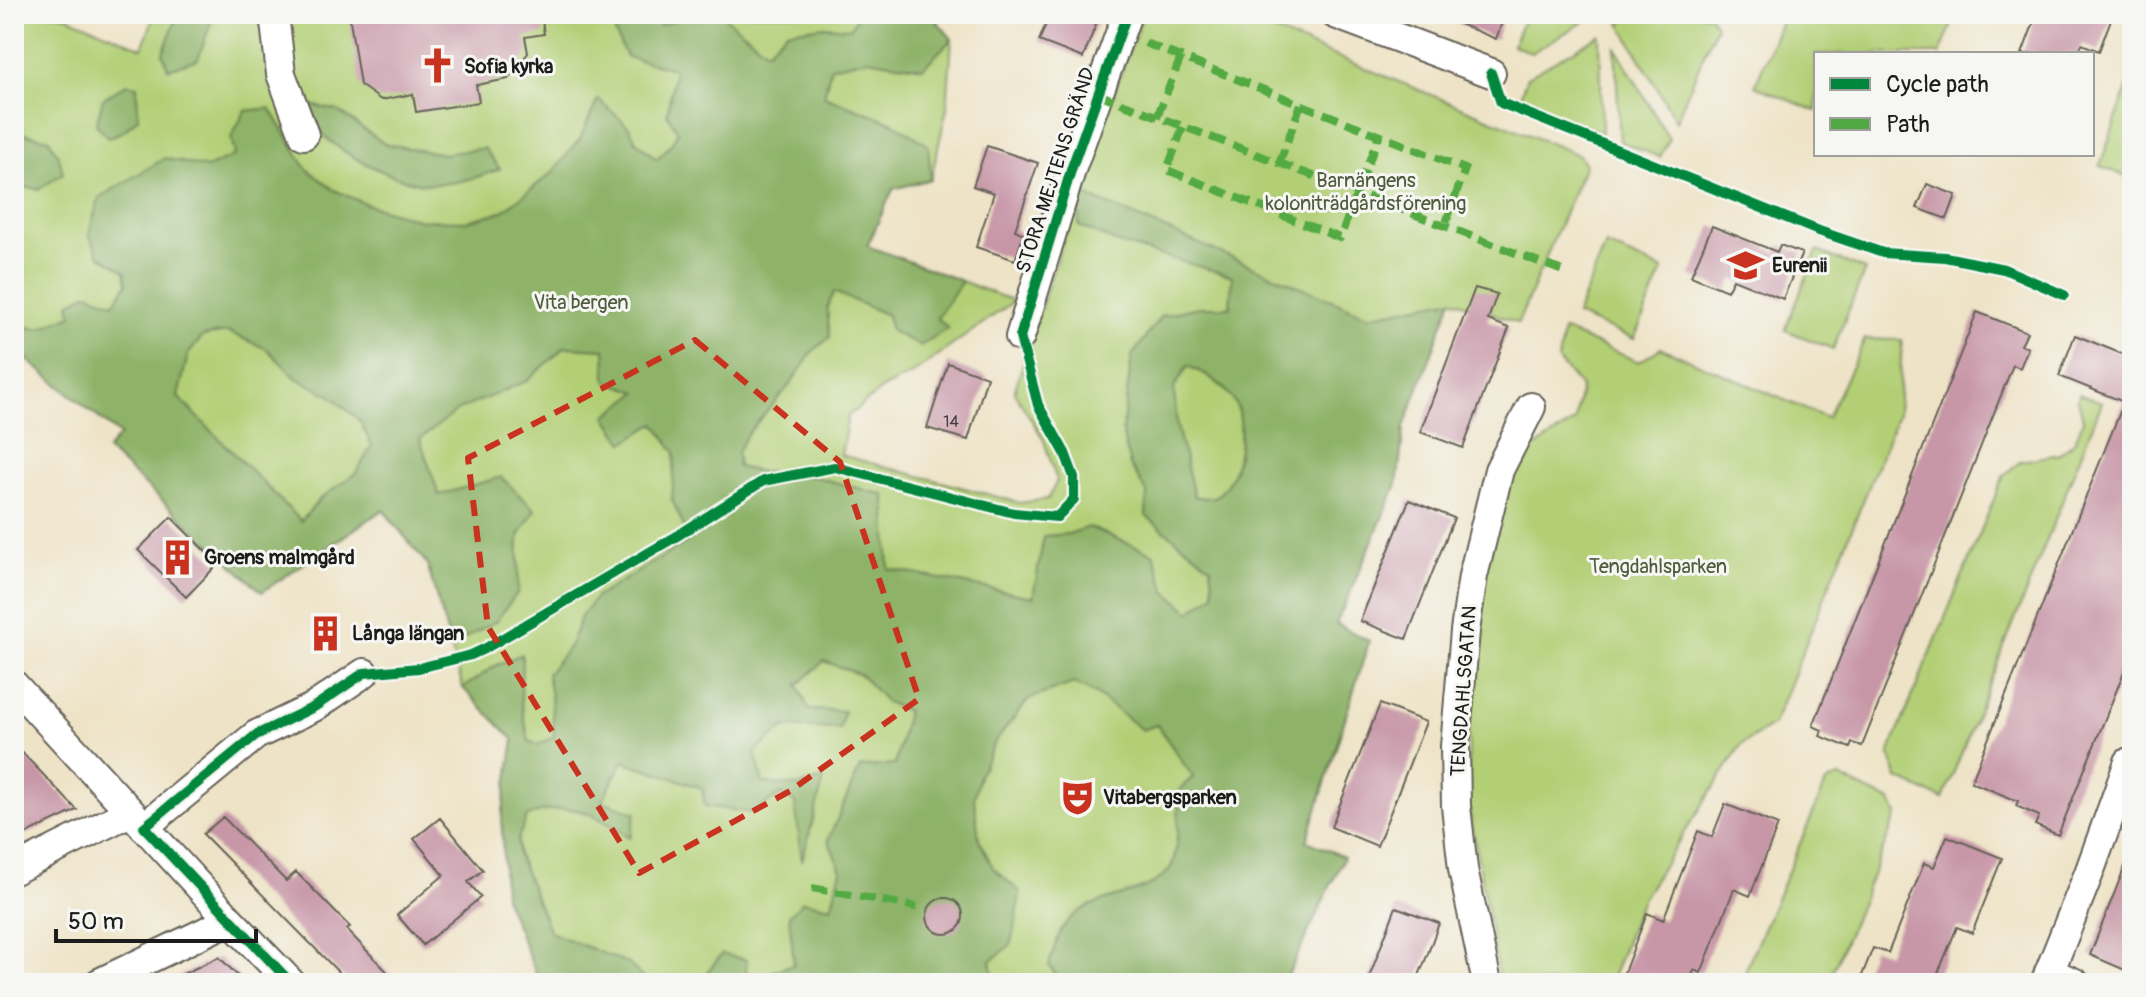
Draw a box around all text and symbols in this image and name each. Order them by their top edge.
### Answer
church icon: Sofia kyrka [419,47,457,85]
legend [1814,52,2094,156]
place label: Sofia kyrka [464,54,553,79]
street label: STORA MEJTENS GRÄND [1010,64,1101,276]
text: Cycle path [1886,70,1989,99]
text: Path [1886,110,1930,139]
park label: Barnängens koloniträdgårdsförening [1266,168,1466,216]
school or university icon: Eurenii [1727,246,1765,284]
place label: Eurenii [1772,253,1828,278]
park label: Vita bergen [534,290,628,315]
house number: 14 [943,412,959,432]
building icon: Groens malmgård [159,538,197,576]
place label: Groens malmgård [204,545,355,570]
park label: Tengdahlsparken [1589,554,1727,579]
street label: TENGDAHLSGATAN [1445,605,1482,777]
building icon: Långa längan [307,614,345,652]
place label: Långa längan [352,621,464,646]
theatre icon: Vitabergsparken [1058,778,1096,816]
place label: Vitabergsparken [1103,785,1237,810]
scale bar [56,893,256,943]
text: 50 m [68,907,124,936]

